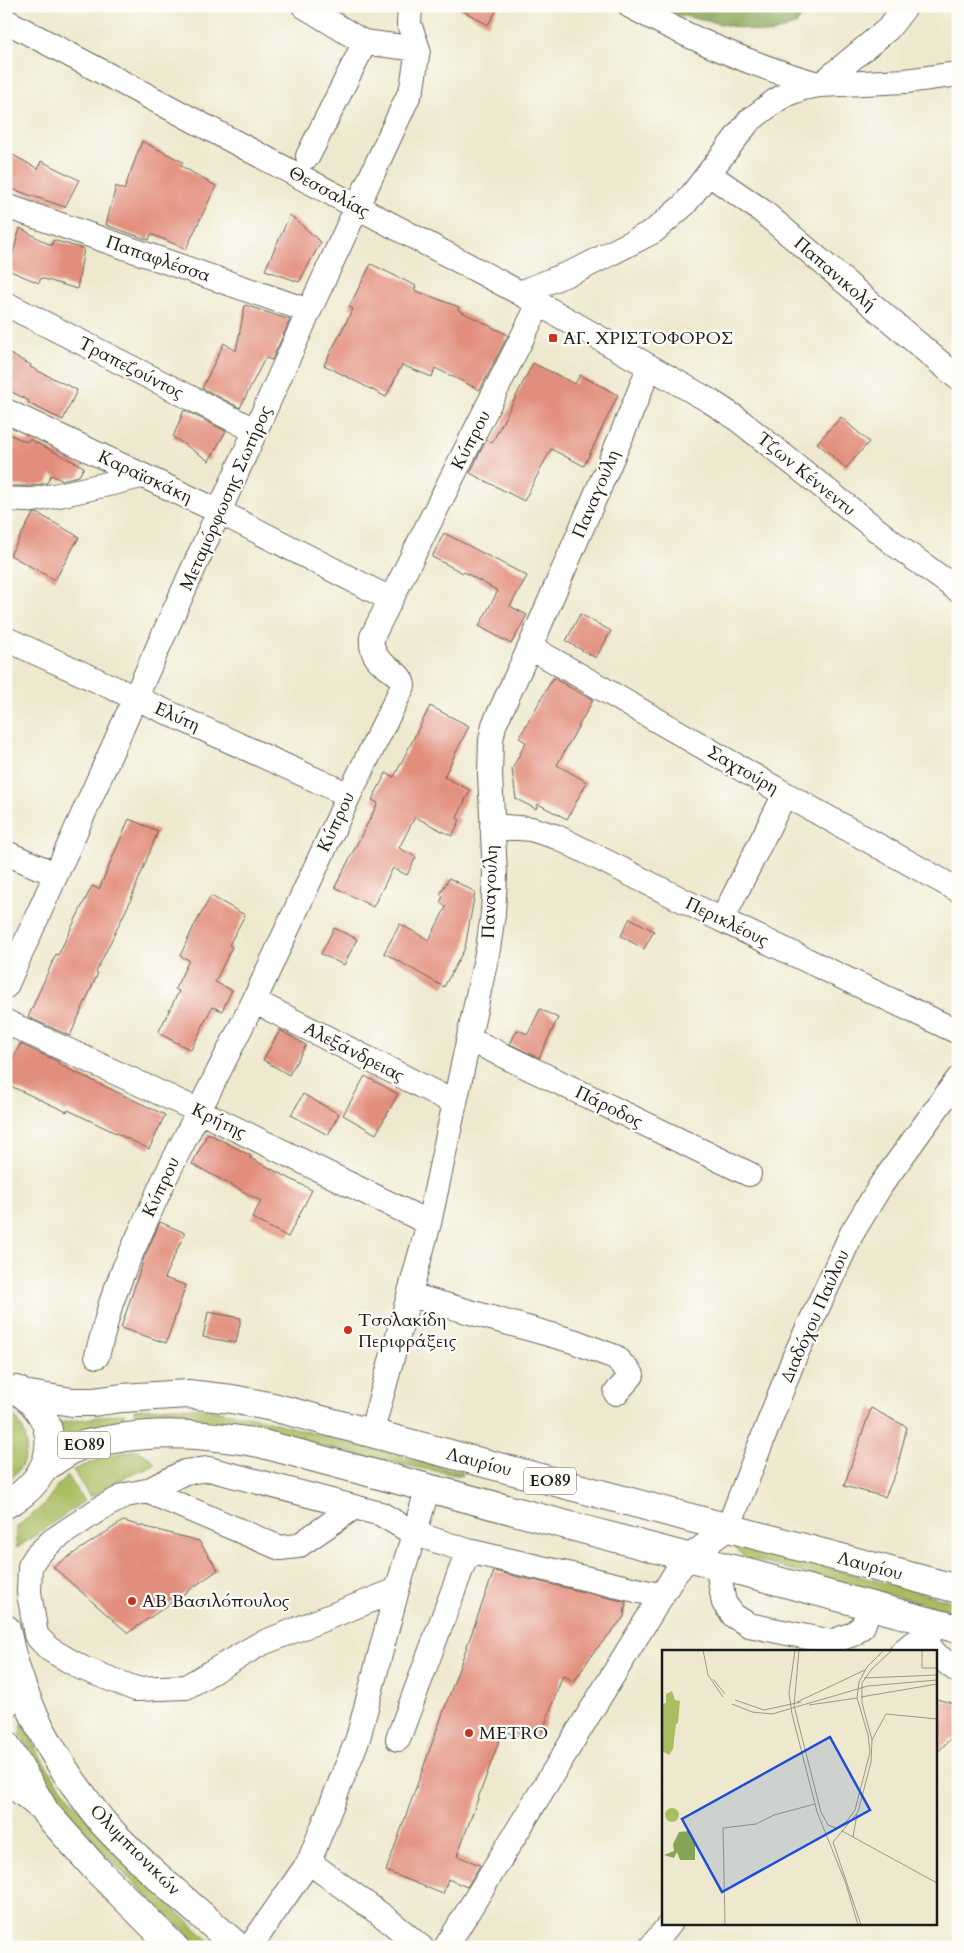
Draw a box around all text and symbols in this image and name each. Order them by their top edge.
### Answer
street label: Θεσσαλίας [284,160,374,224]
street label: Παπαφλέσσα [103,229,214,289]
street label: Παπανικολή [788,231,882,317]
place label: ΑΓ. ΧΡΙΣΤΟΦΟΡΟΣ [563,326,733,351]
street label: Τραπεζούντος [74,331,188,405]
marker: ΑΓ. ΧΡΙΣΤΟΦΟΡΟΣ [547,332,559,344]
street label: Μεταμόρφωσης Σωτήρος [174,401,278,595]
street label: Κύπρου [445,406,497,474]
street label: Τζων Κέννεντυ [751,426,861,522]
street label: Καραϊσκάκη [94,444,196,510]
street label: Παναγούλη [566,446,626,542]
street label: Ελύτη [150,696,204,738]
street label: Σαχτούρη [703,740,783,800]
street label: Κύπρου [311,788,361,856]
street label: Παναγούλη [476,845,504,939]
street label: Περικλέους [681,891,773,953]
street label: Αλεξάνδρειας [299,1016,409,1088]
street label: Πάροδος [571,1080,647,1134]
street label: Κρήτης [188,1097,251,1145]
street label: Κύπρου [136,1153,186,1221]
street label: Διαδόχου Παύλου [774,1246,856,1386]
place label: Τσολακίδη Περιφράξεις [358,1308,457,1354]
marker: Τσολακίδη Περιφράξεις [342,1324,354,1336]
road number: ΕΟ89 [58,1432,110,1458]
street label: Λαυρίου [443,1441,515,1483]
road number: ΕΟ89 [524,1468,576,1494]
street label: Λαυρίου [834,1545,906,1587]
place label: ΑΒ Βασιλόπουλος [142,1589,290,1614]
marker: ΑΒ Βασιλόπουλος [126,1595,138,1607]
inset map [662,1650,936,1926]
place label: METRO [479,1721,548,1746]
marker: METRO [463,1727,475,1739]
street label: Ολυμπιονικών [84,1799,186,1901]

